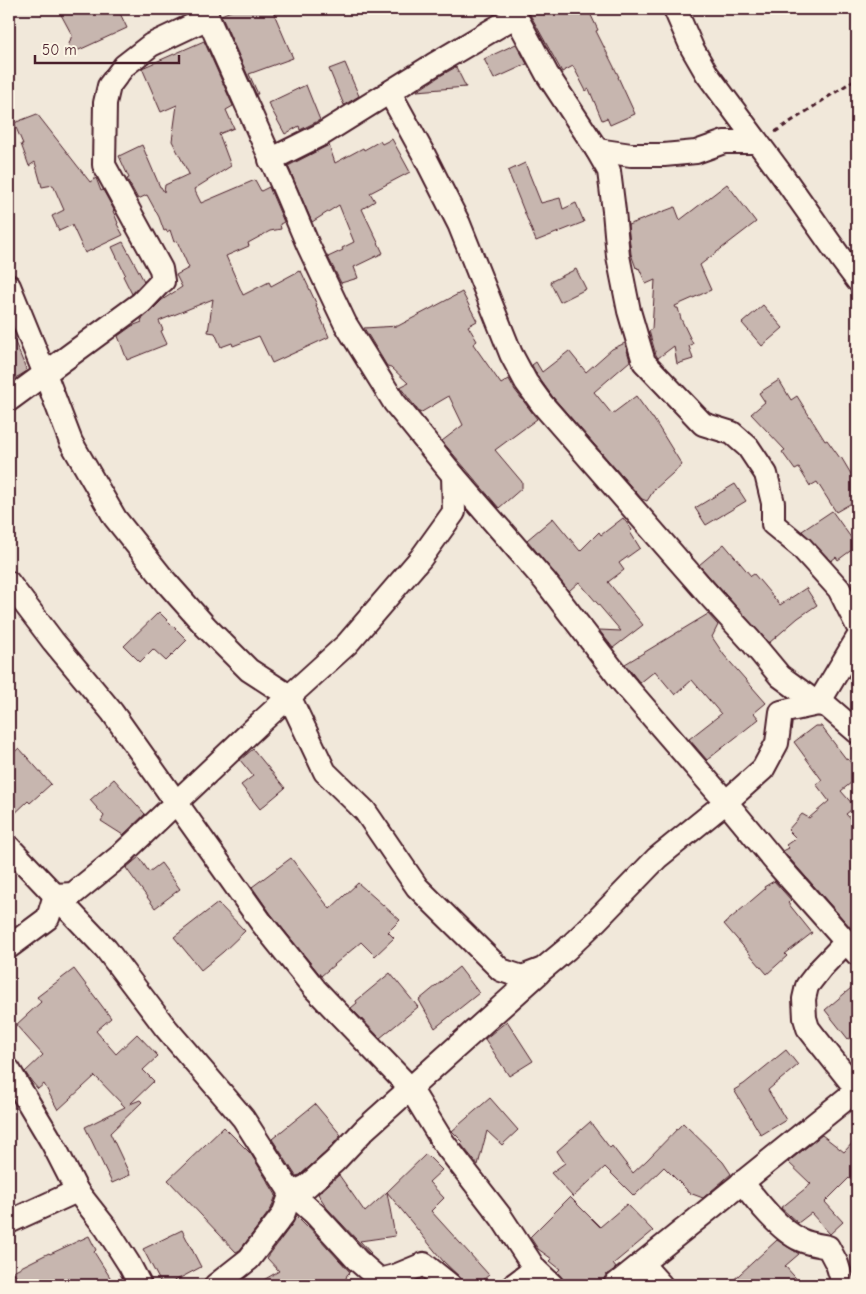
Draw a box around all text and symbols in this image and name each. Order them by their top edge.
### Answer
scale bar [35,32,179,64]
text: 50 m [42,41,77,59]

